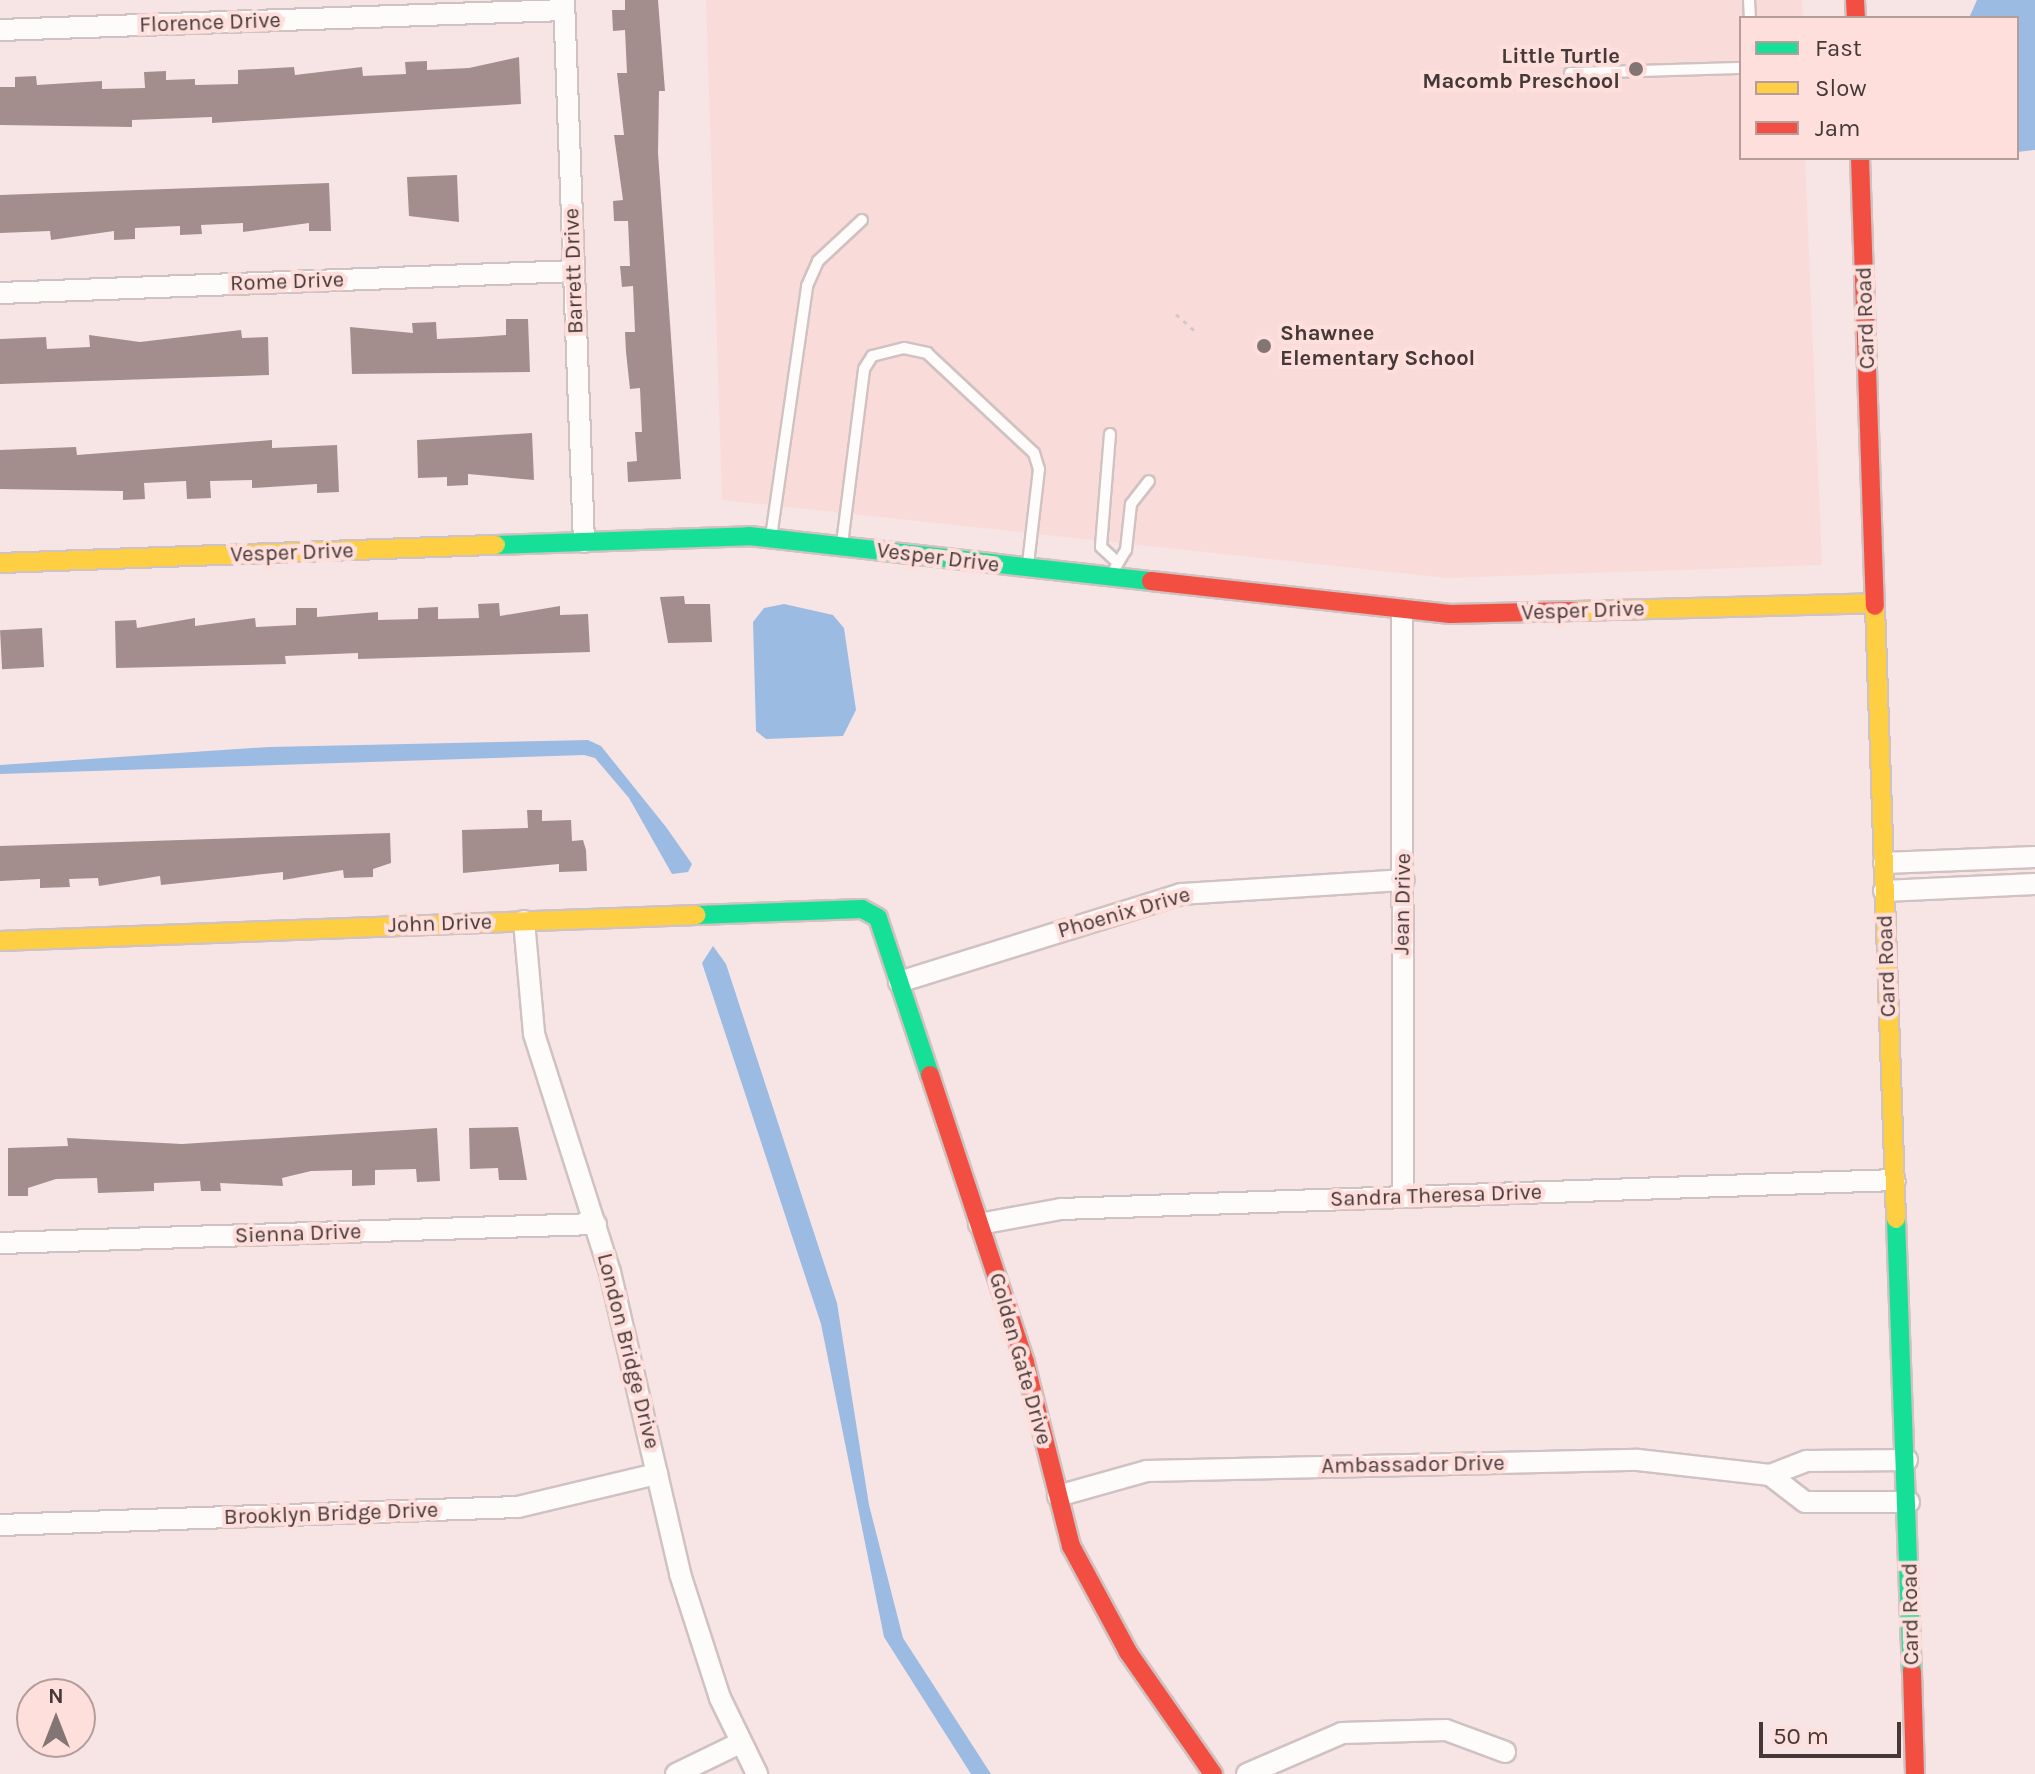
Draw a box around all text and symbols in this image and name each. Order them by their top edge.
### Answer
street label: Florence Drive [139,7,281,39]
legend [1739,16,2019,160]
text: Fast [1815,34,1862,62]
place label: Little Turtle Macomb Preschool [1422,43,1620,94]
marker: Little Turtle Macomb Preschool [1627,60,1645,78]
text: Slow [1815,74,1867,102]
text: Jam [1815,114,1860,142]
street label: Barrett Drive [559,208,589,334]
street label: Card Road [1851,266,1881,370]
street label: Rome Drive [230,267,344,297]
place label: Shawnee Elementary School [1280,320,1475,372]
marker: Shawnee Elementary School [1255,337,1273,355]
street label: Vesper Drive [875,537,1001,579]
street label: Vesper Drive [230,538,354,568]
street label: Vesper Drive [1521,596,1645,626]
street label: Jean Drive [1389,853,1417,955]
street label: Phoenix Drive [1055,882,1193,944]
street label: John Drive [388,909,492,939]
street label: Card Road [1872,914,1902,1018]
street label: Sandra Theresa Drive [1330,1179,1542,1213]
street label: Sienna Drive [234,1219,362,1249]
street label: London Bridge Drive [591,1250,665,1452]
street label: Golden Gate Drive [983,1270,1057,1448]
street label: Ambassador Drive [1321,1450,1505,1480]
street label: Brooklyn Bridge Drive [223,1497,439,1531]
street label: Card Road [1897,1563,1925,1665]
north arrow [16,1678,96,1758]
text: N [48,1683,64,1709]
scale bar [1763,1706,1905,1756]
text: 50 m [1773,1722,1829,1750]

